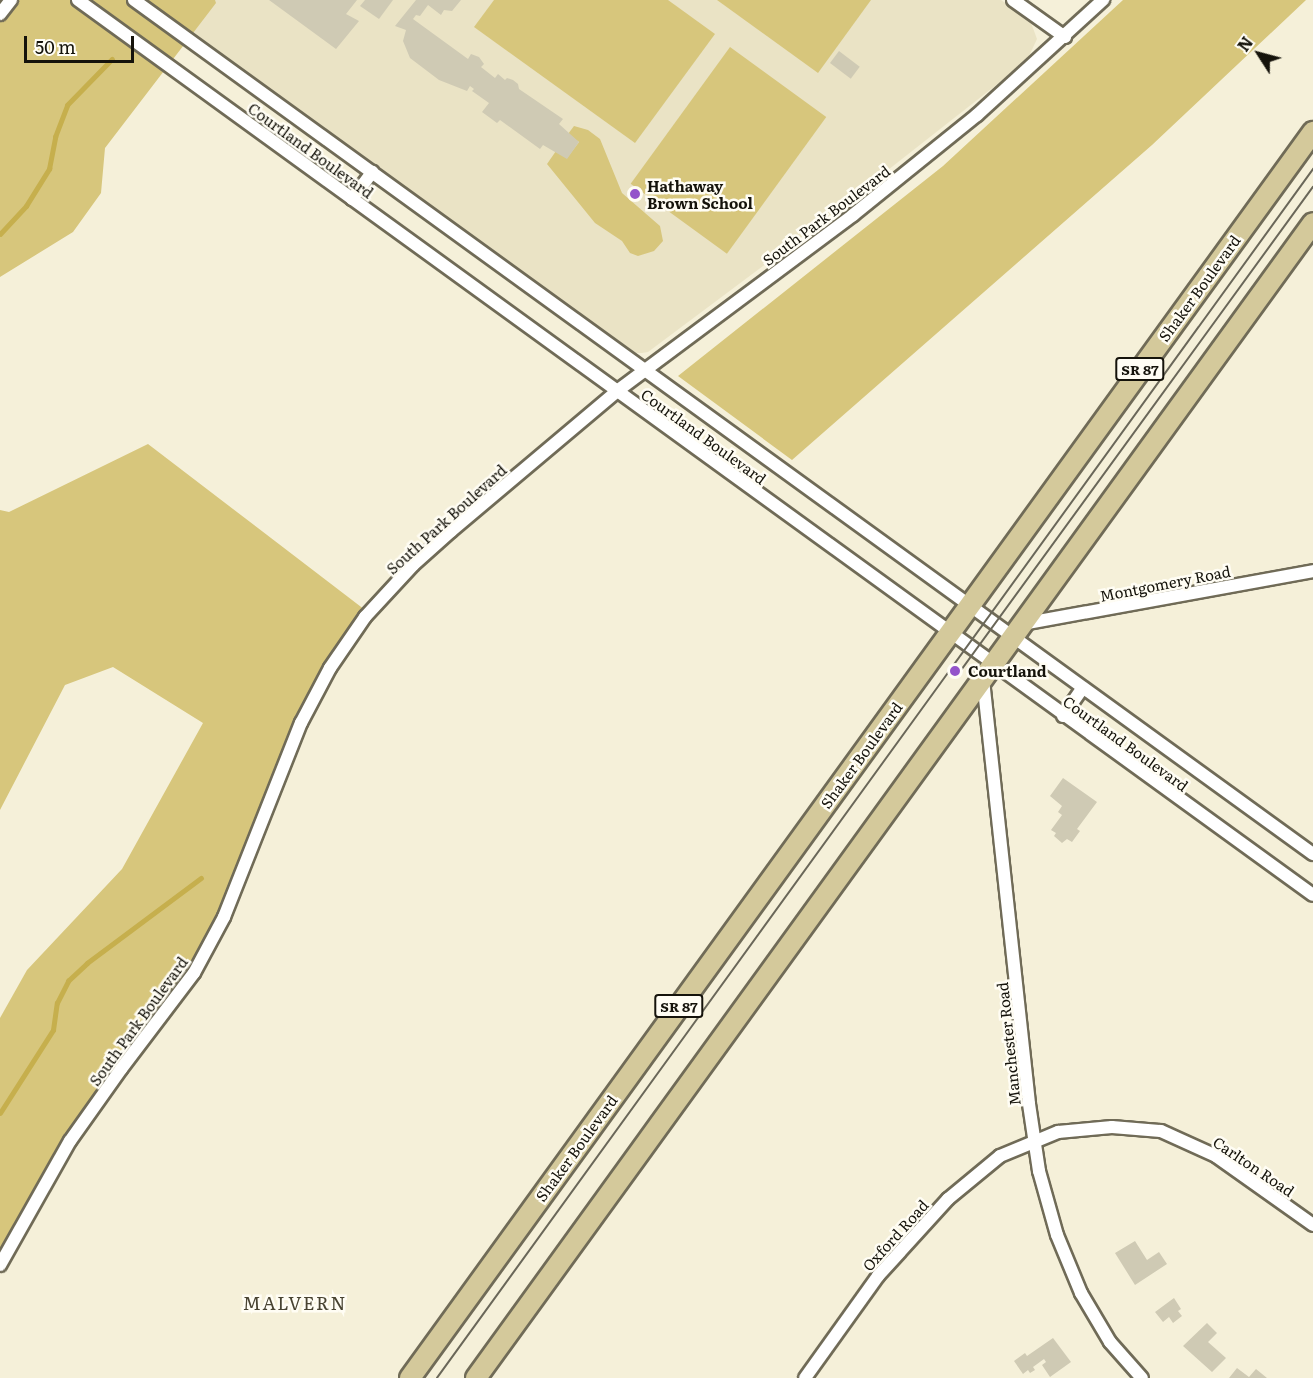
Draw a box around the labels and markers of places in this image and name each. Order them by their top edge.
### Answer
place label: Hathaway Brown School [647,176,753,211]
marker: Hathaway Brown School [628,187,642,201]
marker: Courtland [946,662,964,680]
place label: Courtland [968,662,1047,680]

